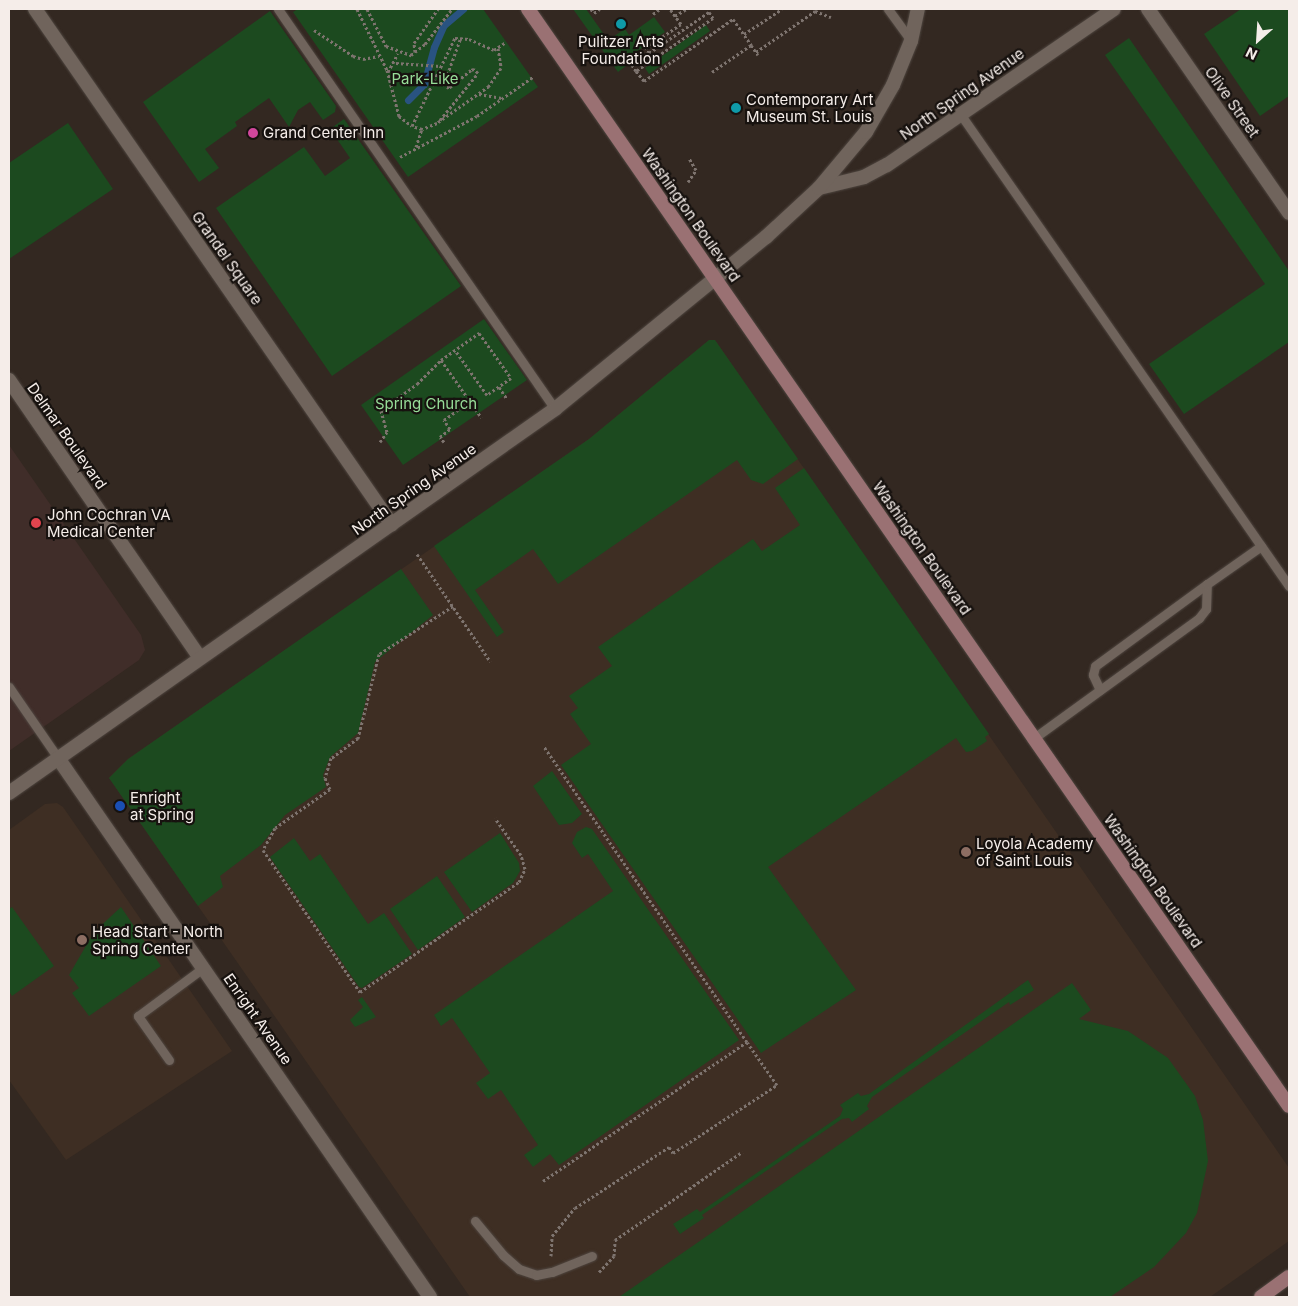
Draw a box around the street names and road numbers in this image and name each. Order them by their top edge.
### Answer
street label: North Spring Avenue [896,44,1028,144]
street label: Olive Street [1201,63,1263,141]
street label: Washington Boulevard [638,145,744,285]
street label: Grandel Square [188,208,266,308]
street label: Delmar Boulevard [24,379,110,493]
street label: North Spring Avenue [348,439,480,539]
street label: Washington Boulevard [869,478,975,618]
street label: Washington Boulevard [1100,811,1206,951]
street label: Enright Avenue [220,970,296,1068]

